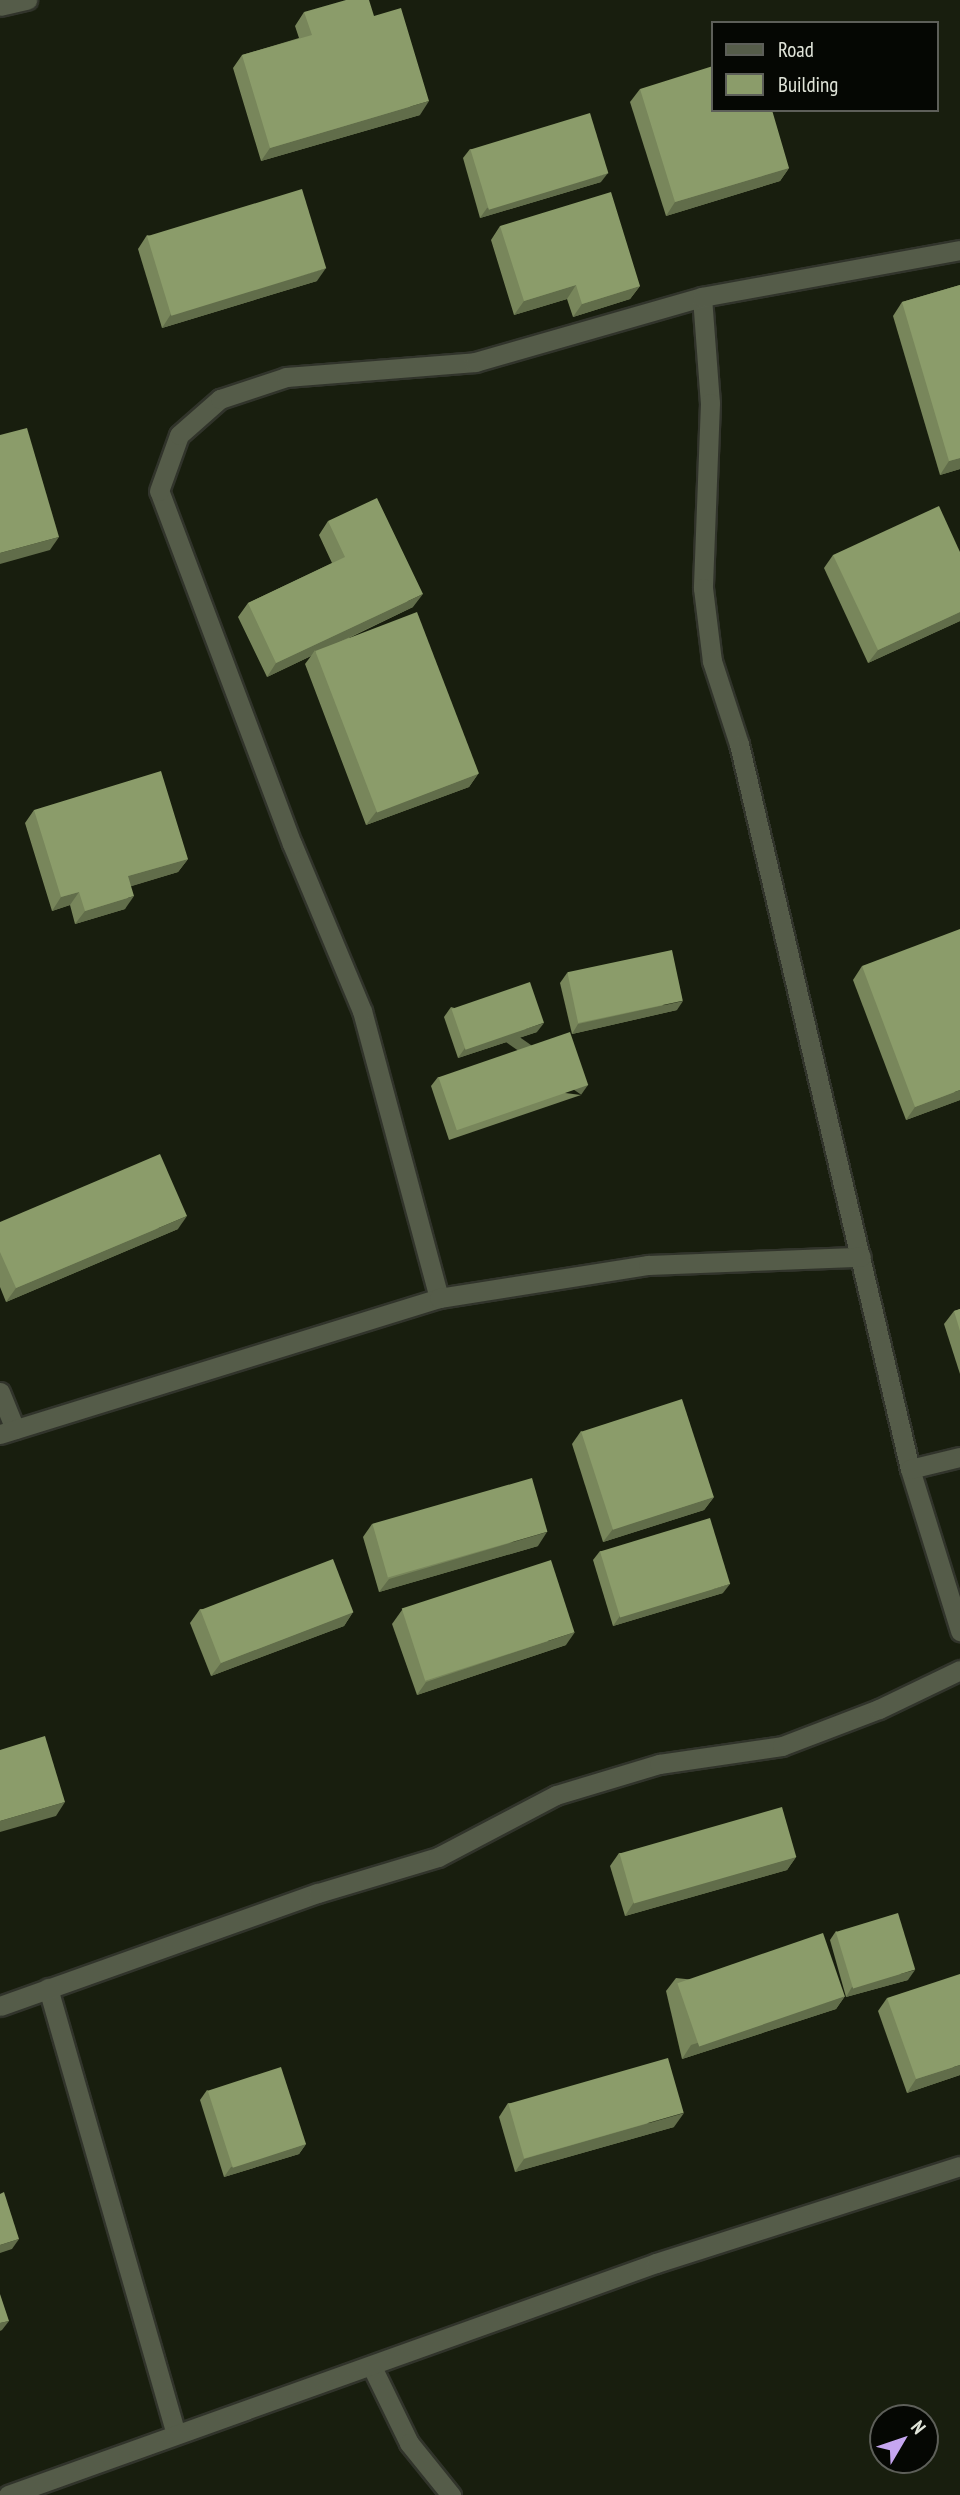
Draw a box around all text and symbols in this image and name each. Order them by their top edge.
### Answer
legend [712,21,939,112]
text: Road [778,36,814,63]
text: Building [778,71,838,98]
north arrow [869,2404,939,2474]
text: N [906,2415,931,2439]

